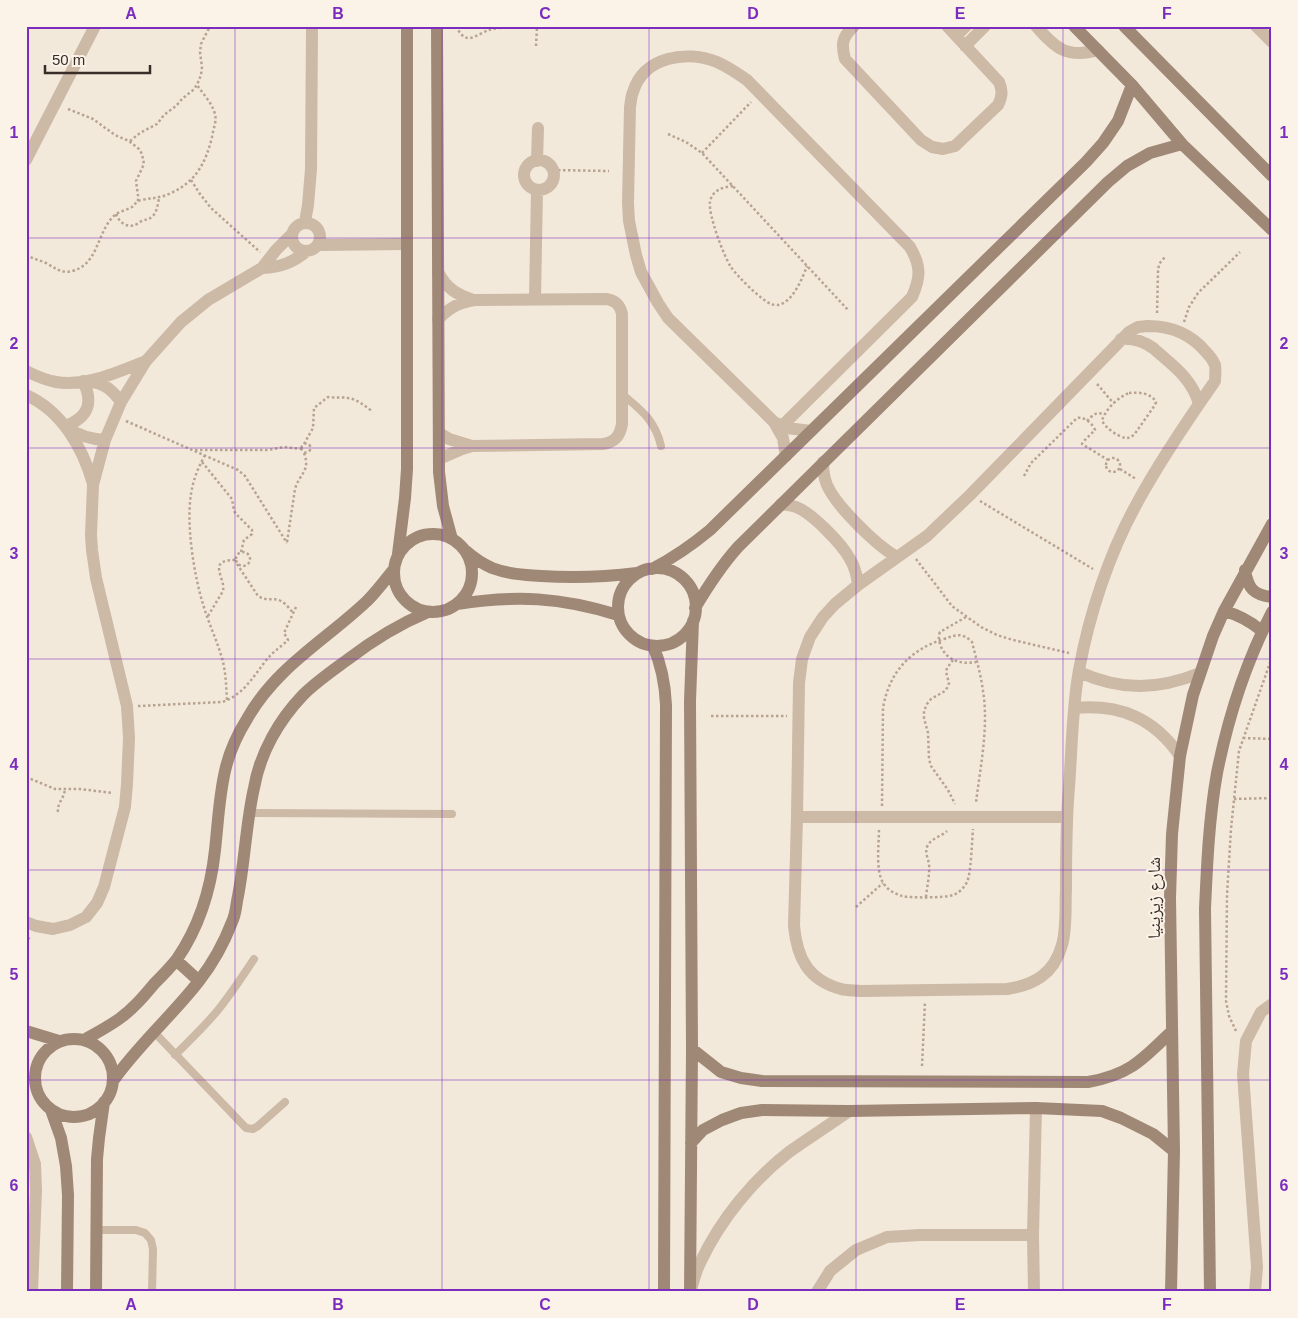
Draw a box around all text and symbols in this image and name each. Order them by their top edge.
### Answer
text: A [125,5,137,22]
text: B [332,5,344,22]
text: C [539,5,551,22]
text: D [747,5,759,22]
text: E [955,5,966,22]
text: F [1162,5,1172,22]
scale bar [45,42,150,74]
text: 50 m [52,51,85,68]
text: 1 [10,124,19,141]
text: 1 [1280,124,1289,141]
text: 2 [10,335,19,352]
text: 2 [1280,335,1289,352]
text: 3 [10,545,19,562]
text: 3 [1280,545,1289,562]
text: 4 [10,756,19,773]
text: 4 [1280,756,1289,773]
street label: شارع زيزينيا [1144,857,1165,939]
text: 5 [10,966,19,983]
text: 5 [1280,966,1289,983]
text: 6 [10,1177,19,1194]
text: 6 [1280,1177,1289,1194]
text: A [125,1296,137,1313]
text: B [332,1296,344,1313]
text: C [539,1296,551,1313]
text: D [747,1296,759,1313]
text: E [955,1296,966,1313]
text: F [1162,1296,1172,1313]

